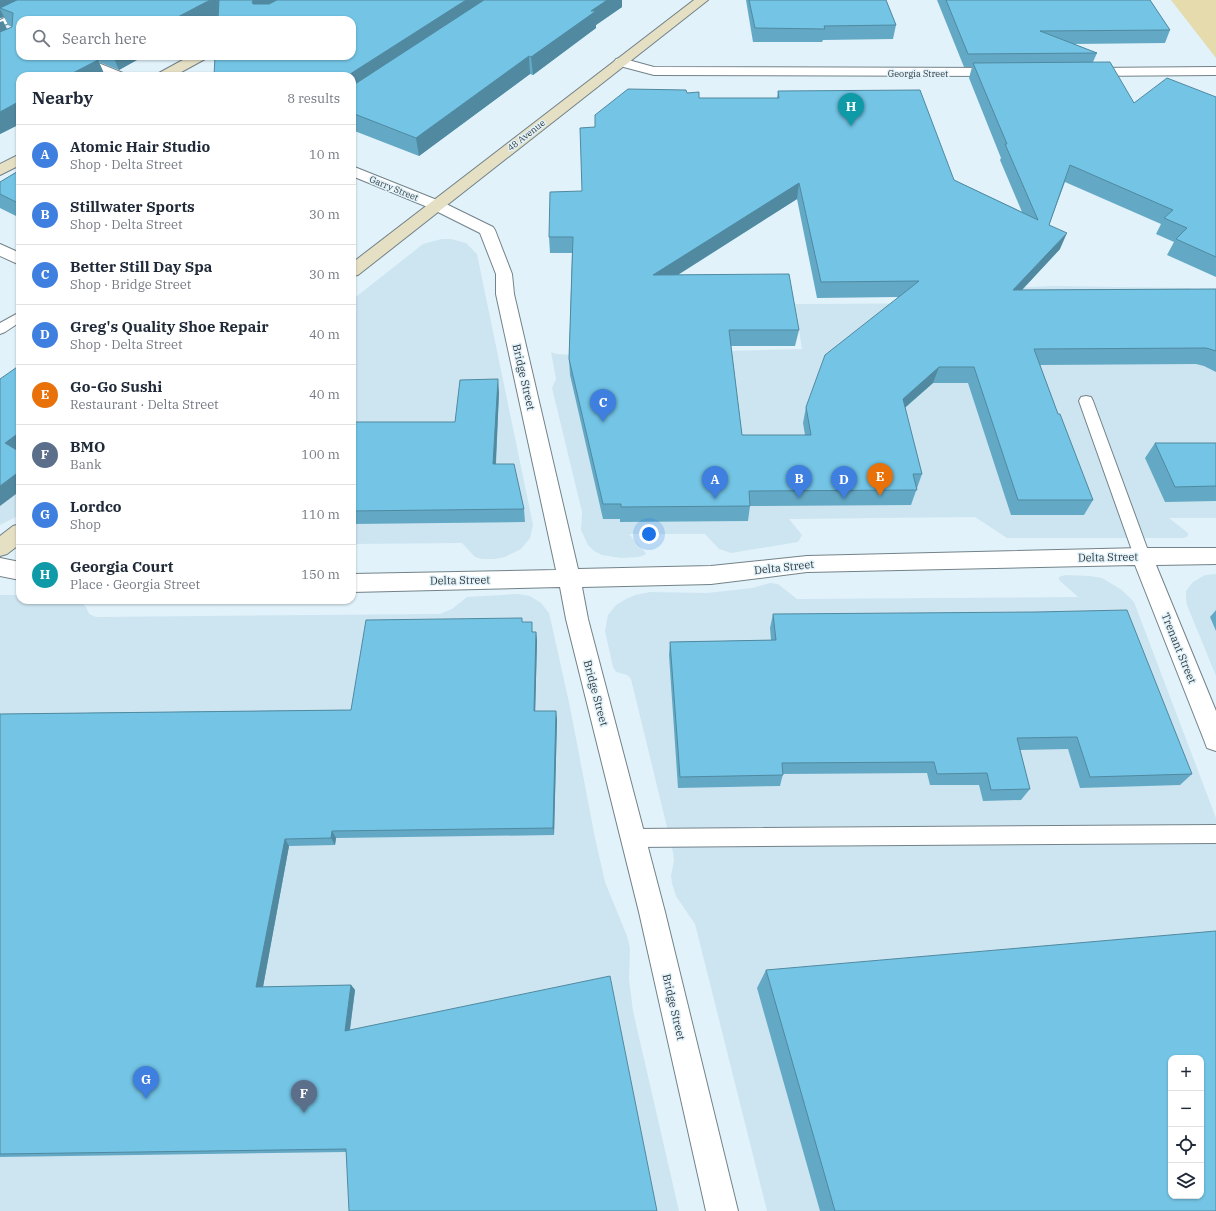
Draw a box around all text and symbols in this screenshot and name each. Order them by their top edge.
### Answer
search box [16,16,356,60]
icon: search [30,27,52,49]
text: Search here [62,29,147,48]
street label: Georgia Street [888,68,948,79]
text: Nearby [32,87,93,109]
text: 8 results [287,90,340,107]
pin: H [838,93,864,126]
street label: 48 Avenue [505,117,547,153]
text: Atomic Hair Studio [70,137,210,156]
text: A [40,146,50,163]
text: 10 m [309,146,340,163]
text: Shop · Delta Street [70,156,183,173]
street label: Garry Street [368,173,420,203]
text: Stillwater Sports [70,197,195,216]
text: B [40,206,50,223]
text: 30 m [309,206,340,223]
text: Shop · Delta Street [70,216,183,233]
text: Better Still Day Spa [70,257,212,276]
text: C [41,266,49,283]
text: 30 m [309,266,340,283]
text: Shop · Bridge Street [70,276,191,293]
text: Greg's Quality Shoe Repair [70,317,269,336]
text: D [40,326,50,343]
text: 40 m [309,326,340,343]
text: Shop · Delta Street [70,336,183,353]
street label: Bridge Street [510,342,538,412]
text: Go-Go Sushi [70,377,162,396]
text: E [41,386,49,403]
text: 40 m [309,386,340,403]
pin: C [590,389,616,422]
text: Restaurant · Delta Street [70,396,219,413]
text: BMO [70,437,105,456]
text: F [41,446,49,463]
text: 100 m [301,446,340,463]
text: Bank [70,456,102,473]
pin: E [867,463,893,496]
pin: B [786,465,812,498]
pin: A [702,466,728,499]
pin: D [831,466,857,499]
text: Lordco [70,497,122,516]
text: G [40,506,50,523]
text: 110 m [301,506,340,523]
text: Shop [70,516,101,533]
your location [639,524,659,544]
street label: Delta Street [1078,549,1138,565]
text: Georgia Court [70,557,173,576]
street label: Delta Street [753,557,815,577]
text: H [40,566,50,583]
text: 150 m [301,566,340,583]
street label: Delta Street [430,572,490,588]
text: Place · Georgia Street [70,576,200,593]
street label: Trenant Street [1158,611,1200,686]
street label: Bridge Street [580,659,612,728]
street label: Bridge Street [660,972,688,1042]
map controls [1168,1055,1204,1199]
button: + [1168,1055,1204,1091]
pin: G [133,1066,159,1099]
pin: F [291,1080,317,1113]
button: − [1168,1091,1204,1127]
button: locate [1168,1127,1204,1163]
button: layers [1168,1163,1204,1199]

